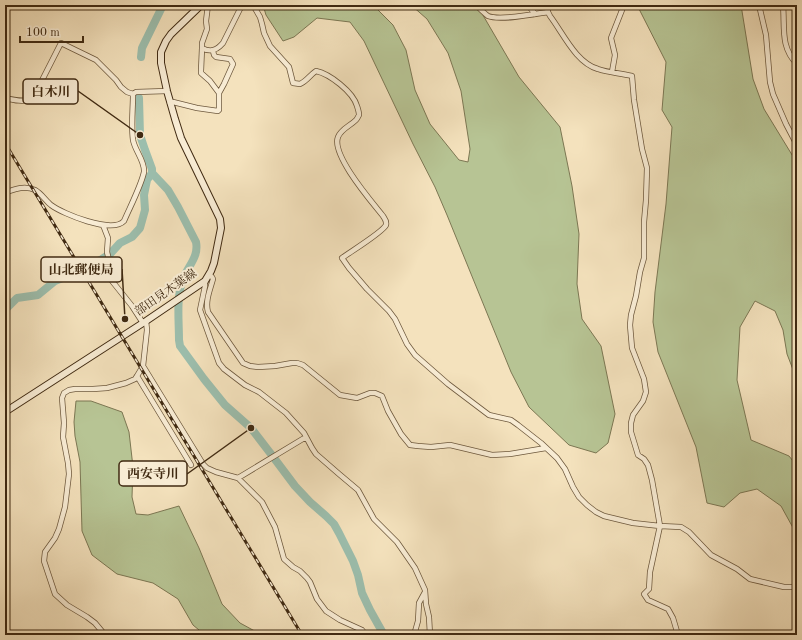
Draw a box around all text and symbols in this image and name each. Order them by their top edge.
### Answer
scale bar [20,18,83,44]
text: 100 m [26,27,60,39]
callout: 白木川 [23,79,78,104]
text: 白木川 [31,84,71,99]
callout: 山北郵便局 [41,257,122,282]
text: 山北郵便局 [48,262,114,277]
street label: 部田見木葉線 [132,266,199,319]
callout: 西安寺川 [119,461,187,486]
text: 西安寺川 [127,466,179,481]

